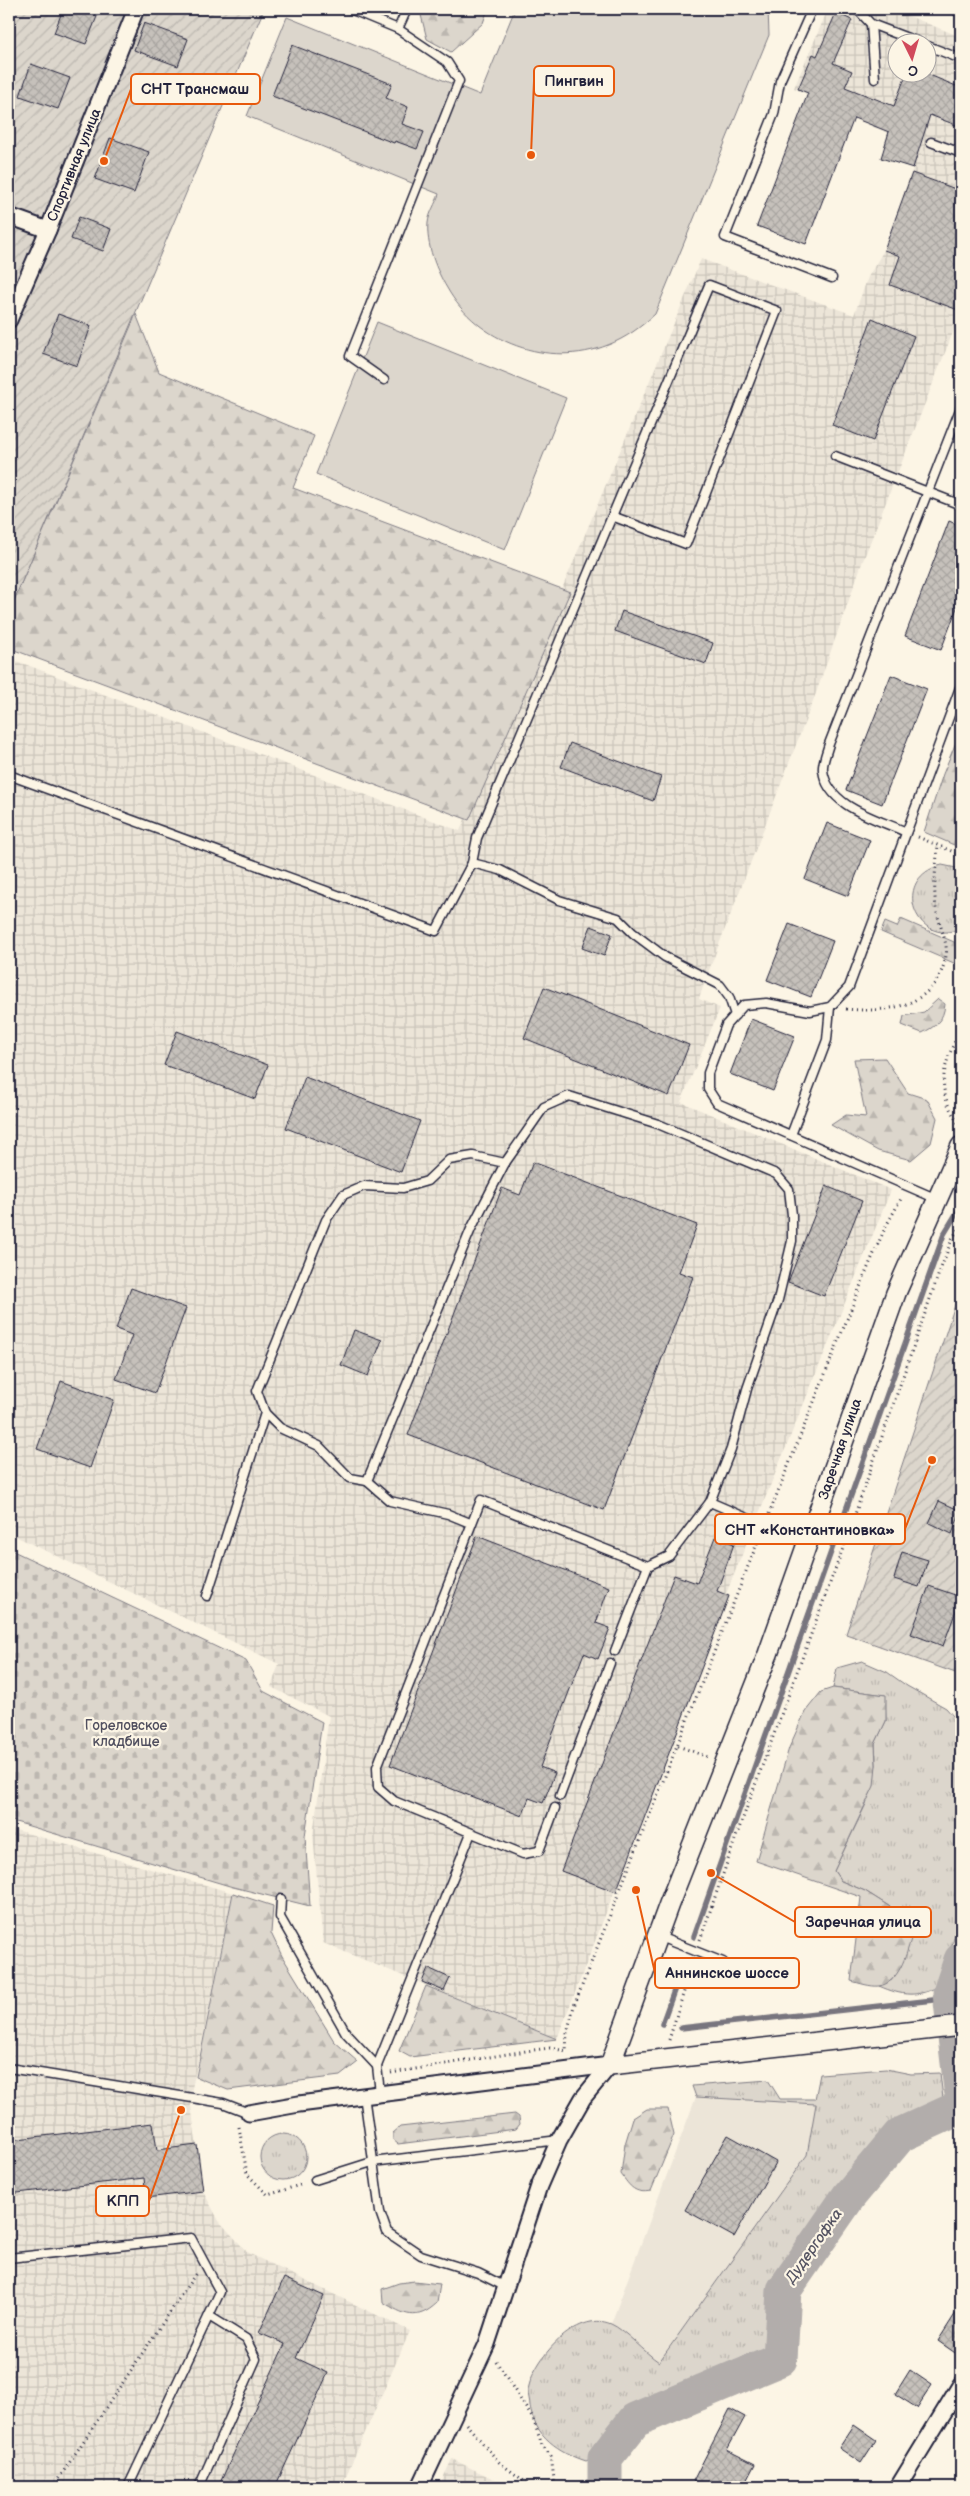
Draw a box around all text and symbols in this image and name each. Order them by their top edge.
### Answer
north arrow [888,32,938,82]
text: С [907,62,919,79]
callout: Пингвин [534,66,614,96]
text: Пингвин [544,72,604,91]
callout: СНТ Трансмаш [131,74,260,104]
text: СНТ Трансмаш [141,80,249,99]
street label: Спортивная улица [44,105,105,224]
street label: Заречная улица [815,1395,866,1502]
callout: СНТ «Константиновка» [715,1514,905,1544]
text: СНТ «Константиновка» [725,1521,895,1540]
park label: Гореловское кладбище [85,1717,167,1750]
callout: Заречная улица [795,1907,931,1937]
text: Заречная улица [805,1913,921,1932]
callout: Аннинское шоссе [655,1958,799,1988]
text: Аннинское шоссе [664,1964,789,1983]
callout: КПП [96,2186,149,2216]
text: КПП [107,2192,139,2211]
water label: Дудергофка [781,2205,847,2288]

